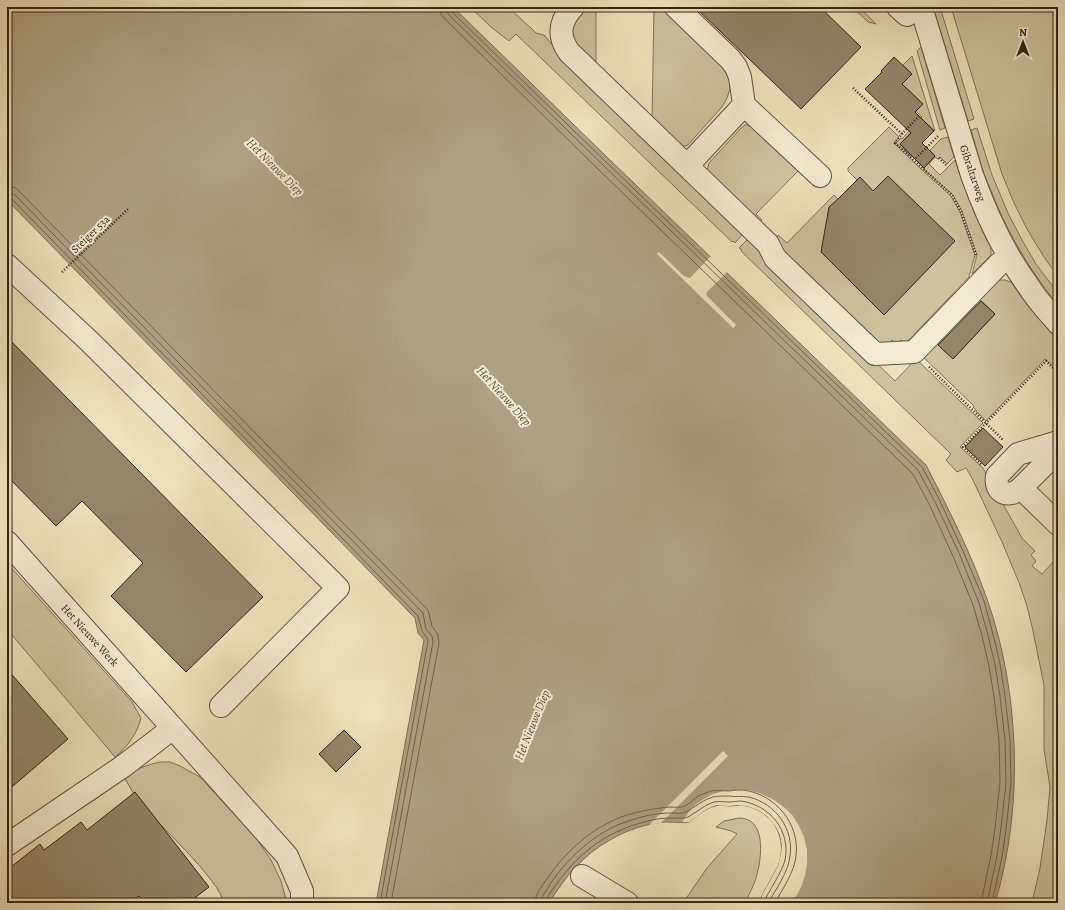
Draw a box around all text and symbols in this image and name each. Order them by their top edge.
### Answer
north arrow [1003,22,1043,62]
text: N [1019,25,1027,40]
water label: Het Nieuwe Diep [243,135,307,199]
street label: Gibraltarweg [956,143,989,204]
street label: Steiger 53a [68,211,114,257]
water label: Het Nieuwe Diep [473,363,535,429]
street label: Het Nieuwe Werk [58,601,122,670]
water label: Het Nieuwe Diep [511,687,554,763]

